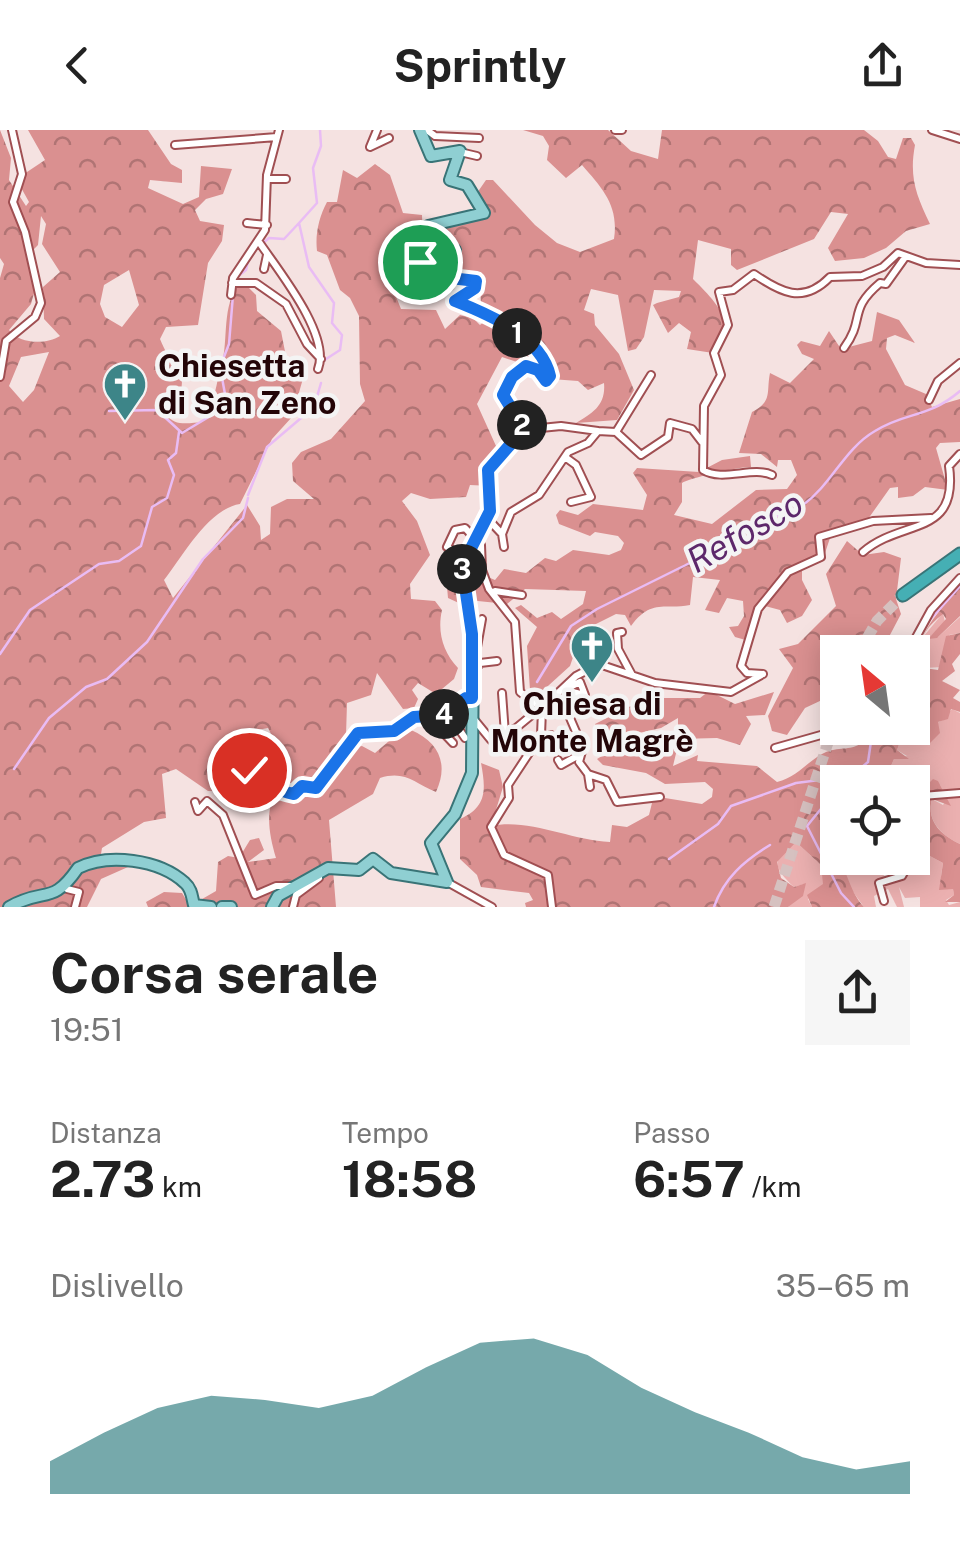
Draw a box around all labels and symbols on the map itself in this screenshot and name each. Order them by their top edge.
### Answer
pin [378,220,463,305]
pin: 1 [492,308,542,358]
place label: Chiesetta di San Zeno [158,347,337,421]
church icon: Chiesetta di San Zeno [102,361,148,422]
pin: 2 [497,400,547,450]
water label: Refosco [680,482,810,581]
pin: 3 [437,544,487,594]
church icon: Chiesa di Monte Magrè [569,623,615,684]
north arrow [820,635,930,745]
place label: Chiesa di Monte Magrè [490,685,694,759]
pin: 4 [419,689,469,739]
pin [207,728,292,813]

